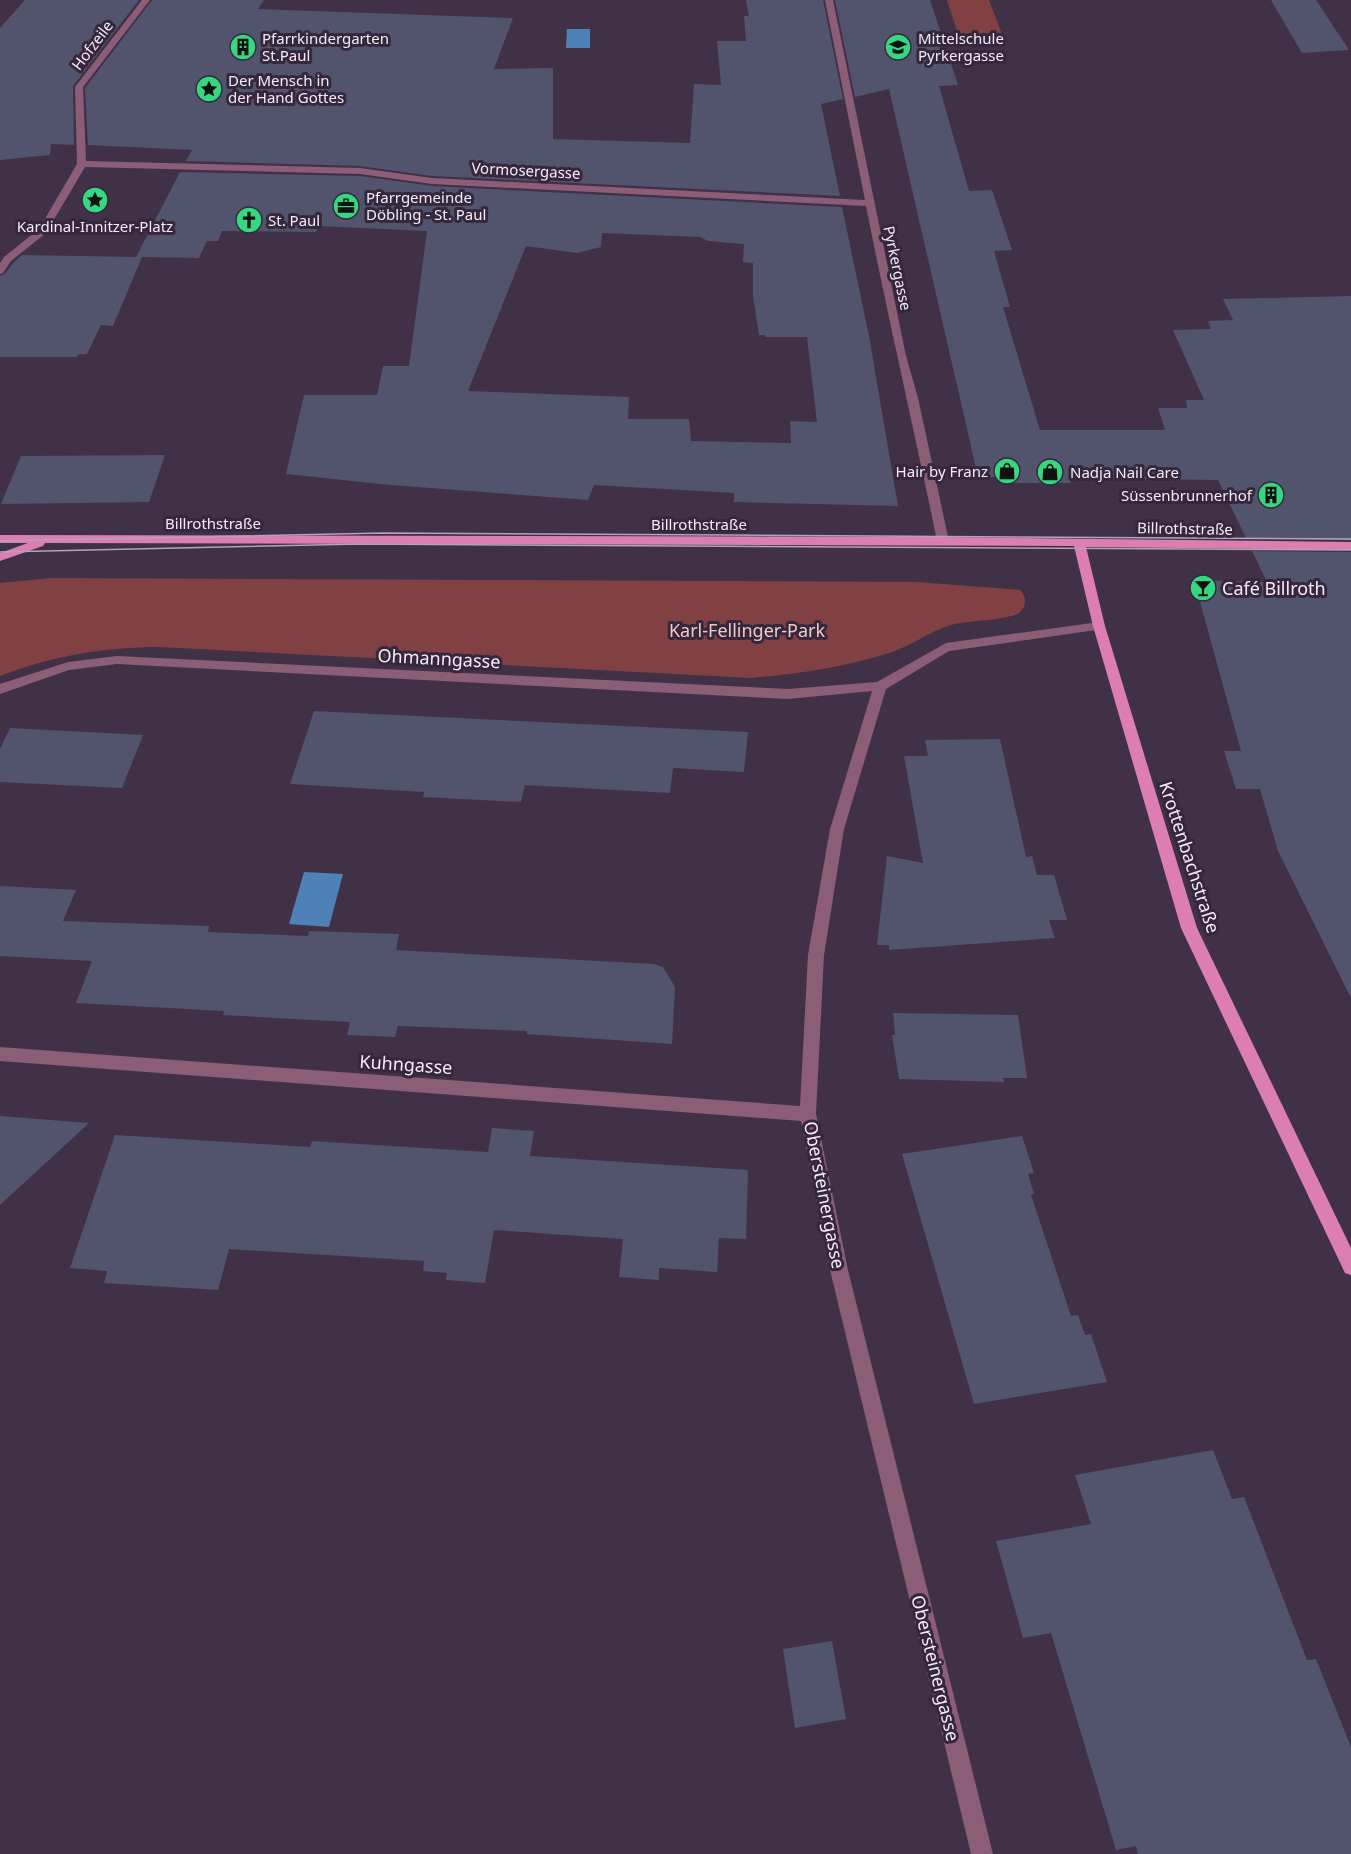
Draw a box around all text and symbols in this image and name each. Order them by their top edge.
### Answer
street label: Hofzeile [67,16,117,74]
place label: Pfarrkindergarten St.Paul [262,28,389,65]
place label: Mittelschule Pyrkergasse [918,28,1004,65]
building icon: Pfarrkindergarten St.Paul [228,32,258,62]
school or university icon: Mittelschule Pyrkergasse [883,32,913,62]
place label: Der Mensch in der Hand Gottes [228,70,344,107]
place icon: Der Mensch in der Hand Gottes [194,74,224,104]
street label: Vormosergasse [471,157,581,183]
place icon: Kardinal-Innitzer-Platz [80,185,110,215]
place label: Pfarrgemeinde Döbling - St. Paul [366,187,486,224]
office icon: Pfarrgemeinde Döbling - St. Paul [331,191,361,221]
church icon: St. Paul [234,205,264,235]
place label: St. Paul [268,210,320,230]
place label: Kardinal-Innitzer-Platz [17,216,173,236]
street label: Pyrkergasse [879,224,917,312]
shop icon: Hair by Franz [992,456,1022,486]
shop icon: Nadja Nail Care [1035,457,1065,487]
place label: Hair by Franz [896,461,988,481]
place label: Nadja Nail Care [1070,462,1179,482]
building icon: Süssenbrunnerhof [1256,480,1286,510]
place label: Süssenbrunnerhof [1121,485,1253,505]
street label: Billrothstraße [165,513,261,533]
street label: Billrothstraße [651,514,747,534]
street label: Billrothstraße [1137,517,1233,539]
bar icon: Café Billroth [1188,573,1218,603]
place label: Café Billroth [1222,576,1326,600]
park label: Karl-Fellinger-Park [669,618,825,642]
street label: Ohmanngasse [377,643,501,673]
street label: Krottenbachstraße [1154,778,1226,936]
street label: Kuhngasse [359,1049,453,1079]
street label: Obersteinergasse [799,1119,851,1271]
street label: Obersteinergasse [906,1592,966,1744]

